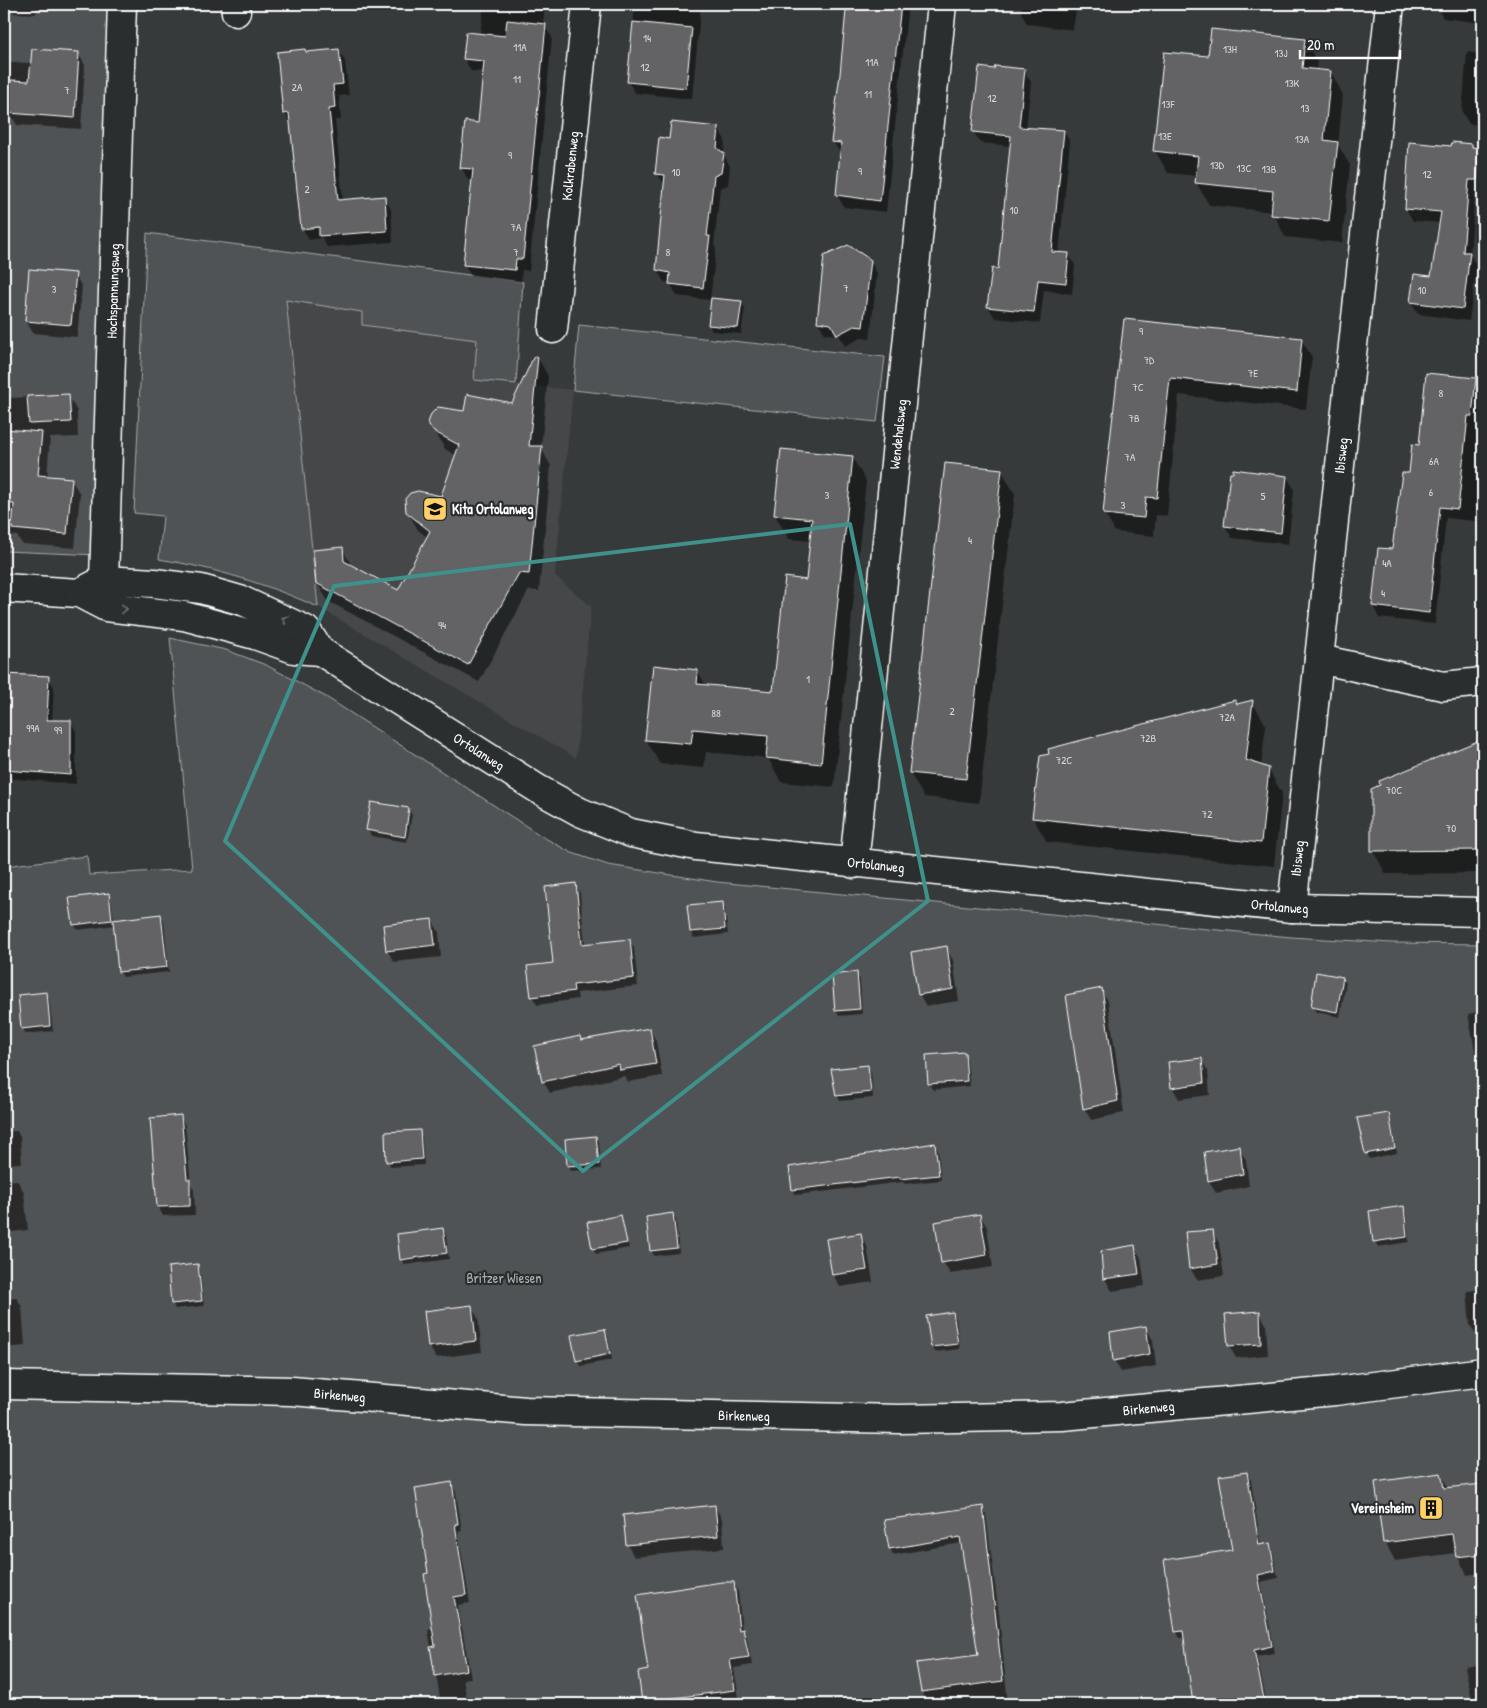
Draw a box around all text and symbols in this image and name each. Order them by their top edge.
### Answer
scale bar [1300,28,1400,60]
house number: 14 [643,31,651,45]
text: 20 m [1307,34,1334,55]
house number: 11A [513,40,527,54]
house number: 13H [1223,42,1237,56]
house number: 13J [1275,46,1288,60]
house number: 11A [865,55,879,69]
house number: 12 [640,60,650,74]
house number: 11 [513,72,521,86]
house number: 13K [1285,76,1300,90]
house number: 2A [292,80,303,94]
house number: 7 [64,83,70,97]
house number: 11 [864,87,872,101]
house number: 12 [987,91,997,105]
house number: 13F [1161,97,1175,111]
house number: 13 [1301,101,1310,115]
house number: 13E [1158,129,1172,143]
street label: Kolkrabenweg [557,130,584,201]
house number: 13A [1295,132,1310,146]
house number: 9 [508,148,512,162]
house number: 13D [1210,158,1225,172]
house number: 13C [1237,161,1251,175]
house number: 13B [1262,162,1277,176]
house number: 9 [858,164,862,178]
house number: 10 [672,165,681,179]
house number: 12 [1422,167,1432,181]
house number: 2 [304,182,310,196]
house number: 10 [1010,203,1019,217]
house number: 7A [511,220,522,234]
street label: Hochspannungsweg [102,243,125,339]
house number: 7 [513,245,519,259]
house number: 8 [666,245,671,259]
house number: 7 [843,281,849,295]
house number: 3 [52,282,57,296]
house number: 10 [1418,283,1427,297]
house number: 9 [1139,324,1143,338]
house number: 7D [1144,353,1155,367]
house number: 7E [1248,366,1258,380]
house number: 7C [1132,380,1144,394]
house number: 8 [1439,386,1444,400]
street label: Wendehalsweg [884,398,912,470]
house number: 7B [1128,411,1140,425]
street label: Ibisweg [1329,437,1353,474]
house number: 7A [1125,450,1136,464]
house number: 6A [1429,454,1440,468]
house number: 6 [1429,485,1434,499]
house number: 3 [825,488,830,502]
house number: 5 [1261,489,1266,503]
school or university icon: Kita Ortolanweg [422,496,448,522]
house number: 3 [1121,498,1126,512]
place label: Kita Ortolanweg [452,499,533,520]
house number: 4 [968,533,972,547]
house number: 4A [1382,556,1392,570]
house number: 4 [1381,586,1385,600]
one-way arrow [120,603,128,614]
one-way arrow [281,615,290,626]
house number: 94 [438,618,446,632]
house number: 1 [806,672,810,686]
house number: 2 [949,704,955,718]
house number: 88 [711,706,721,720]
house number: 72A [1219,710,1236,724]
house number: 99A [26,721,40,735]
house number: 99 [54,723,62,737]
street label: Ortolanweg [450,728,509,775]
house number: 72B [1140,731,1157,745]
house number: 72C [1056,753,1072,767]
house number: 70C [1386,783,1402,797]
house number: 72 [1202,807,1212,821]
house number: 70 [1446,821,1456,835]
street label: Ibisweg [1286,839,1309,877]
street label: Ortolanweg [846,852,905,878]
street label: Ortolanweg [1250,894,1308,918]
park label: Britzer Wiesen [466,1268,542,1287]
street label: Birkenweg [313,1383,366,1407]
street label: Birkenweg [1122,1396,1175,1419]
street label: Birkenweg [718,1405,770,1426]
building icon: Vereinsheim [1418,1495,1444,1521]
place label: Vereinsheim [1351,1498,1414,1517]

